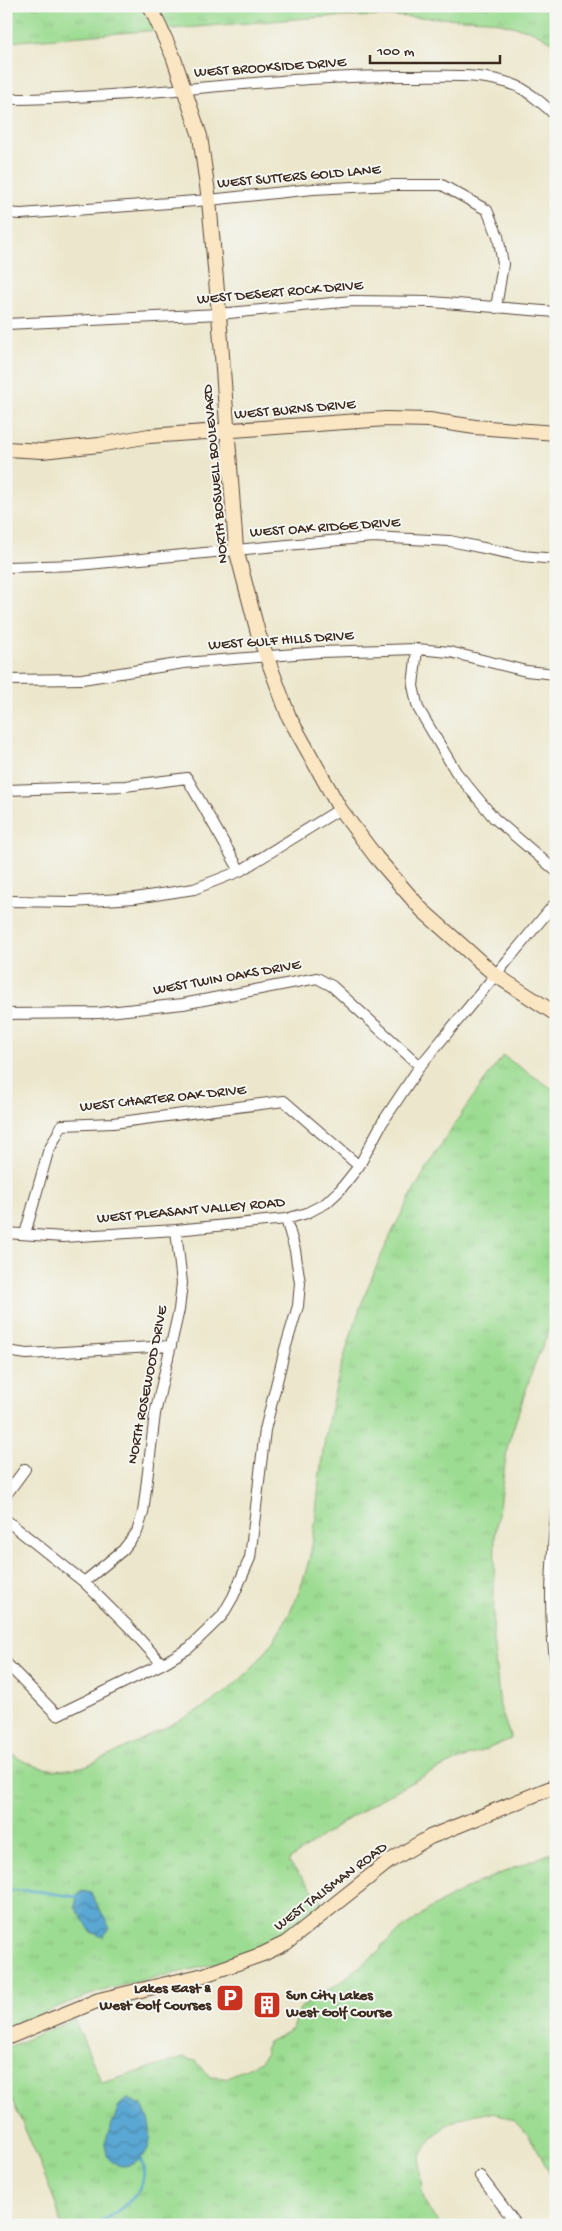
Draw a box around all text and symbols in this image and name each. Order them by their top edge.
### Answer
scale bar [370,32,500,64]
text: 100 m [376,43,415,61]
street label: WEST BROOKSIDE DRIVE [193,54,347,82]
street label: WEST SUTTERS GOLD LANE [216,161,382,193]
street label: WEST DESERT ROCK DRIVE [196,277,364,309]
street label: NORTH BOSWELL BOULEVARD [199,383,233,564]
street label: WEST BURNS DRIVE [234,396,357,424]
street label: WEST OAK RIDGE DRIVE [249,514,401,542]
street label: WEST GULF HILLS DRIVE [208,627,355,655]
street label: WEST TWIN OAKS DRIVE [152,956,303,1000]
street label: WEST CHARTER OAK DRIVE [79,1081,248,1117]
street label: WEST PLEASANT VALLEY ROAD [96,1194,286,1228]
street label: NORTH ROSEWOOD DRIVE [124,1304,172,1466]
street label: WEST TALISMAN ROAD [271,1838,391,1935]
place label: Lakes East & West Golf Courses [99,1980,212,2015]
parking icon: Lakes East & West Golf Courses [215,1983,245,2013]
place label: Sun City Lakes West Golf Course [285,1987,393,2022]
building icon: Sun City Lakes West Golf Course [252,1990,282,2020]

